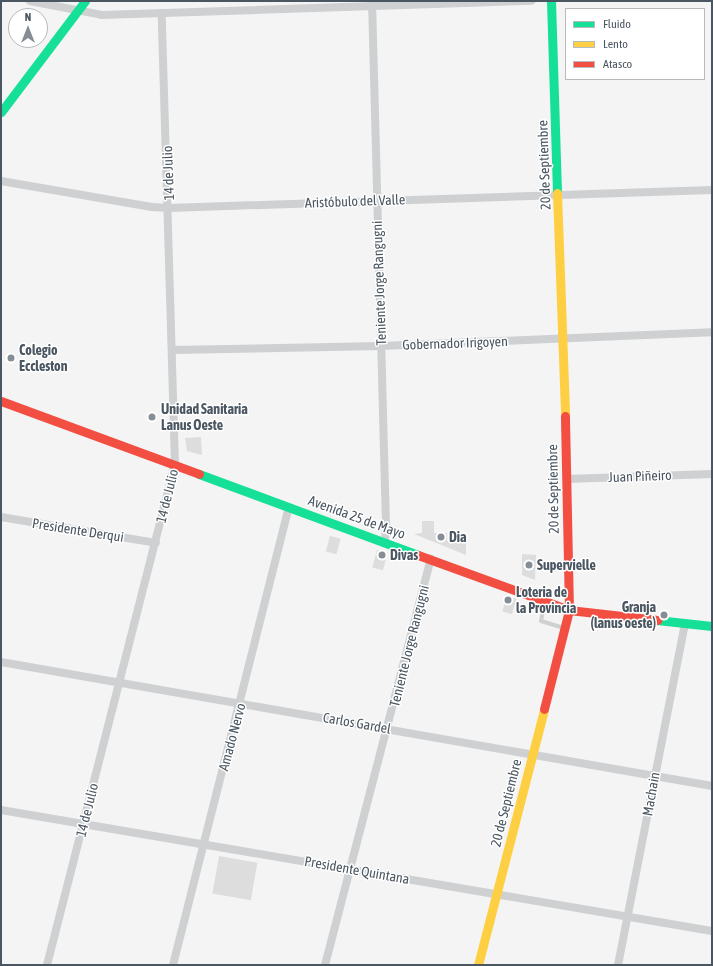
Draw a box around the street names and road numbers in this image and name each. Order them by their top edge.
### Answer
street label: 20 de Septiembre [534,120,554,210]
street label: 14 de Julio [159,145,177,201]
street label: Aristóbulo del Valle [305,191,405,211]
street label: Teniente Jorge Rangugni [368,220,390,346]
street label: Gobernador Irigoyen [402,333,508,353]
street label: 20 de Septiembre [544,444,562,534]
street label: Juan Piñeiro [608,466,672,486]
street label: 14 de Julio [152,467,182,525]
street label: Avenida 25 de Mayo [306,492,408,542]
street label: Presidente Derqui [31,514,125,546]
street label: Teniente Jorge Rangugni [386,583,432,709]
street label: Amado Nervo [215,701,249,773]
street label: Carlos Gardel [322,709,392,737]
street label: 20 de Septiembre [487,757,525,849]
street label: Machain [639,771,663,817]
street label: 14 de Julio [72,781,102,839]
street label: Presidente Quintana [303,853,411,887]

